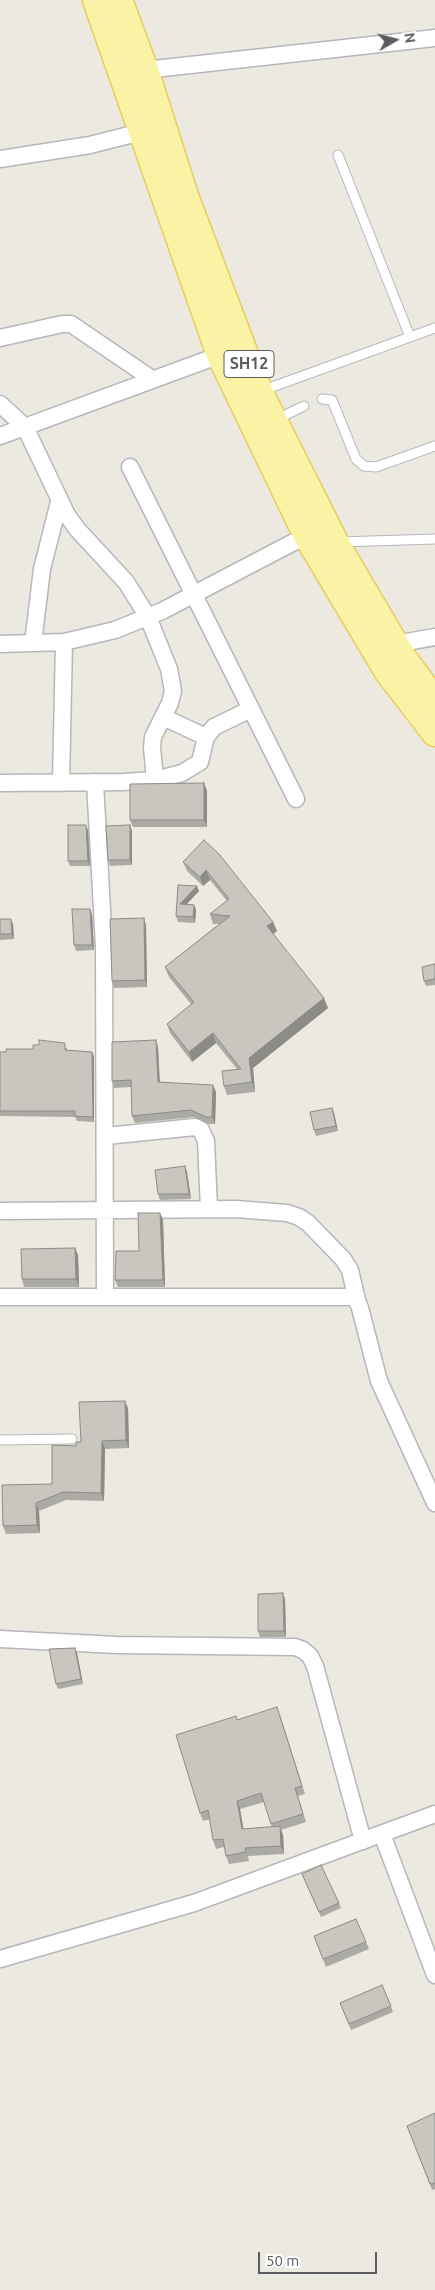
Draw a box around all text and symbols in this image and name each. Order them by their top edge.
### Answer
north arrow [370,15,420,65]
text: N [401,32,419,44]
road number: SH12 [224,350,274,378]
scale bar [260,2242,379,2274]
text: 50 m [266,2252,299,2269]

